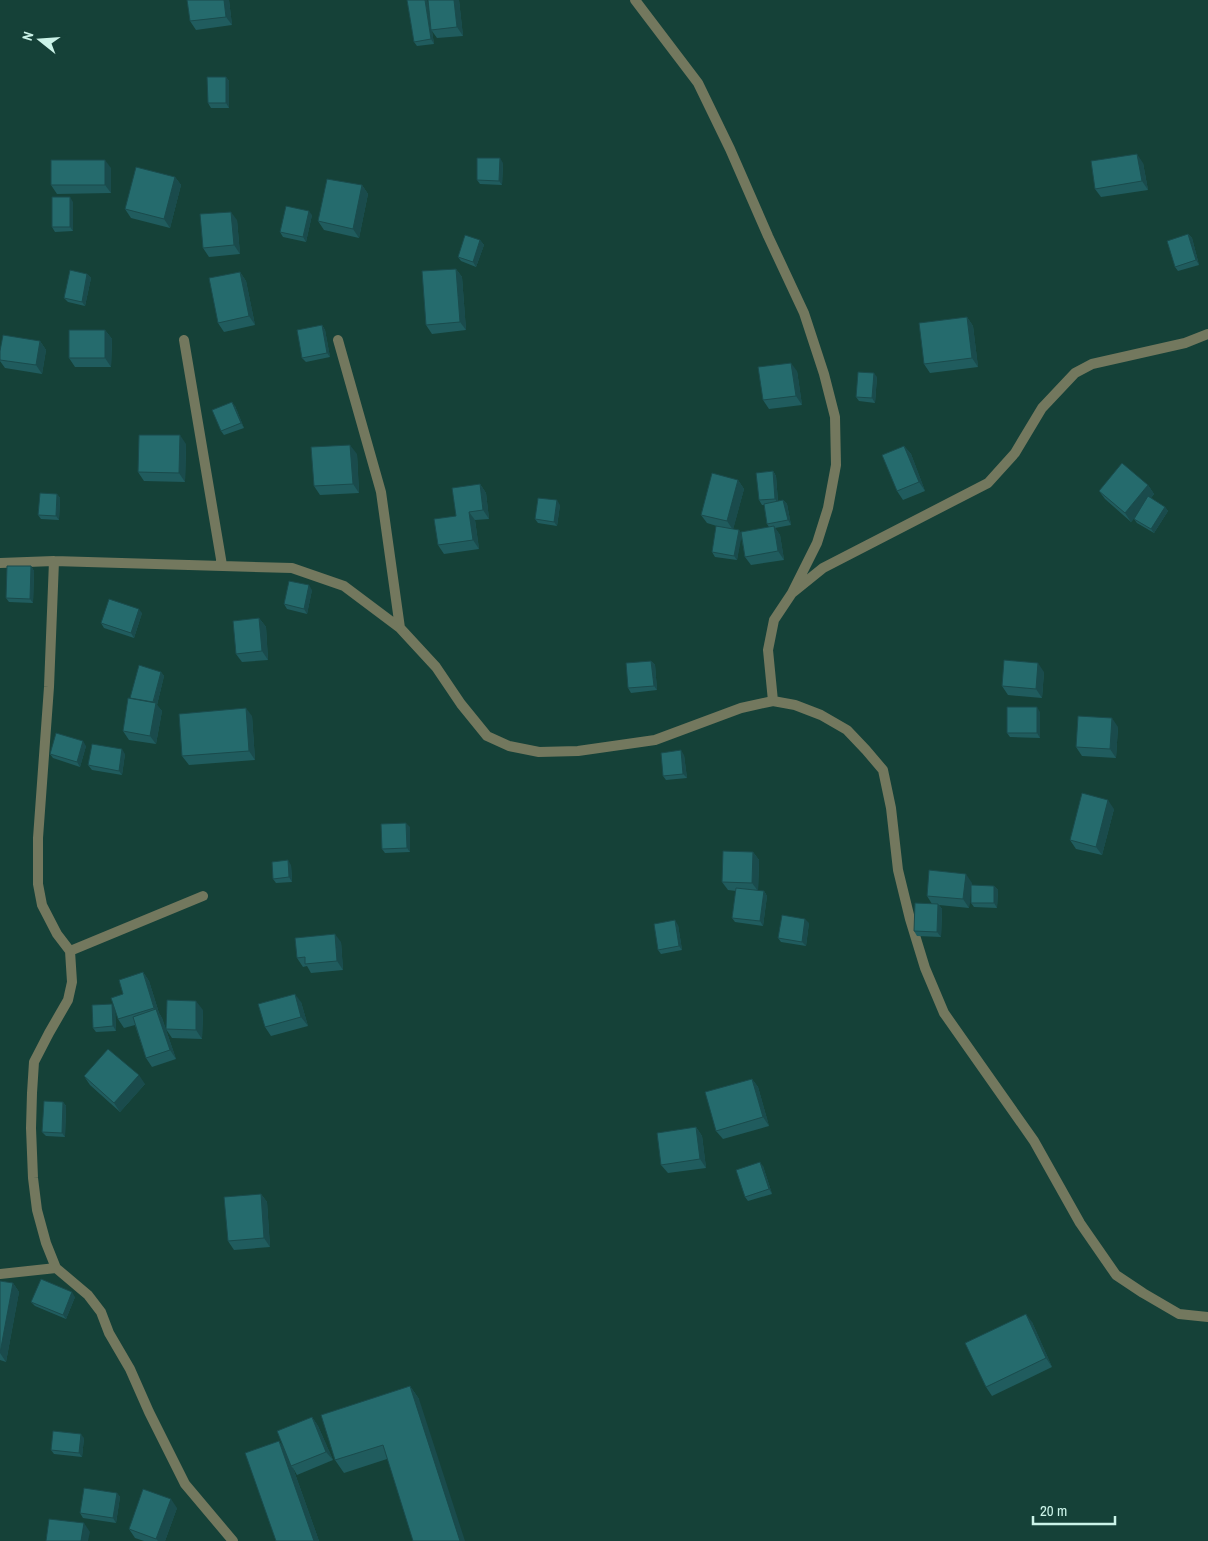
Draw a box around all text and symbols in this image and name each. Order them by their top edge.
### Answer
north arrow [15,15,65,65]
text: N [18,30,37,43]
scale bar [1033,1494,1116,1526]
text: 20 m [1040,1500,1067,1521]

